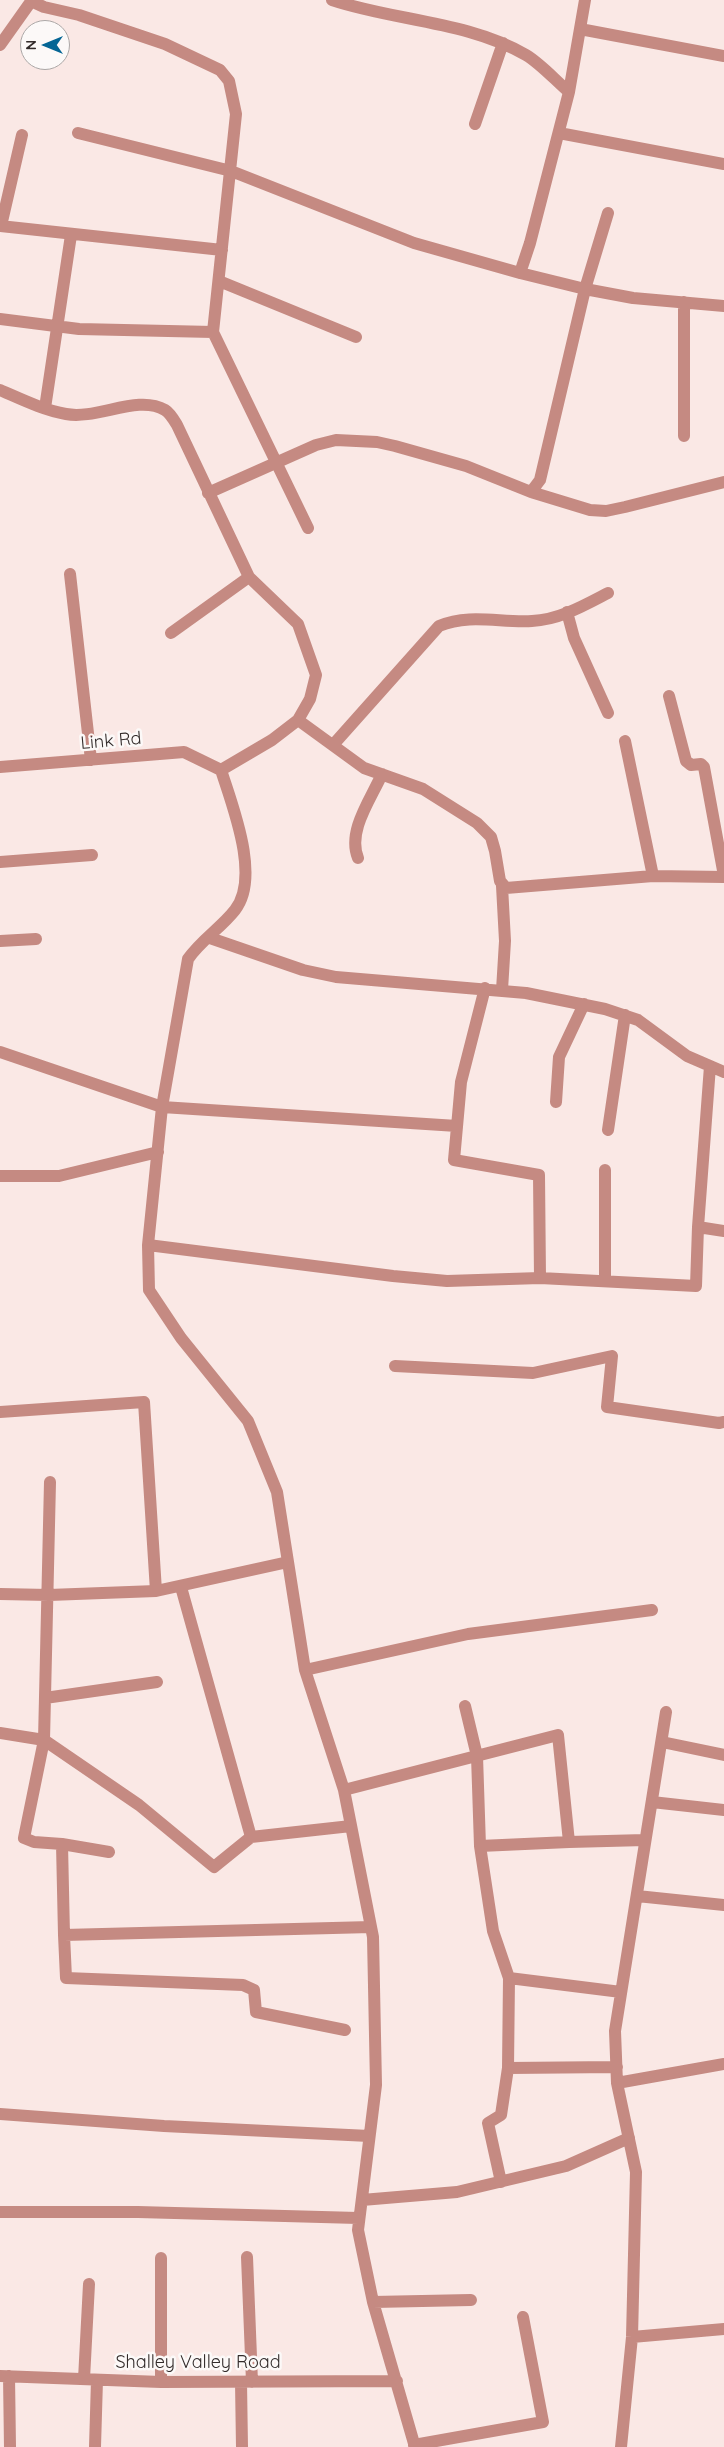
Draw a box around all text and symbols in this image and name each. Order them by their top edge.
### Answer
north arrow [20,20,70,70]
text: N [22,40,40,50]
street label: Link Rd [80,728,142,754]
street label: Shalley Valley Road [115,2352,281,2374]

